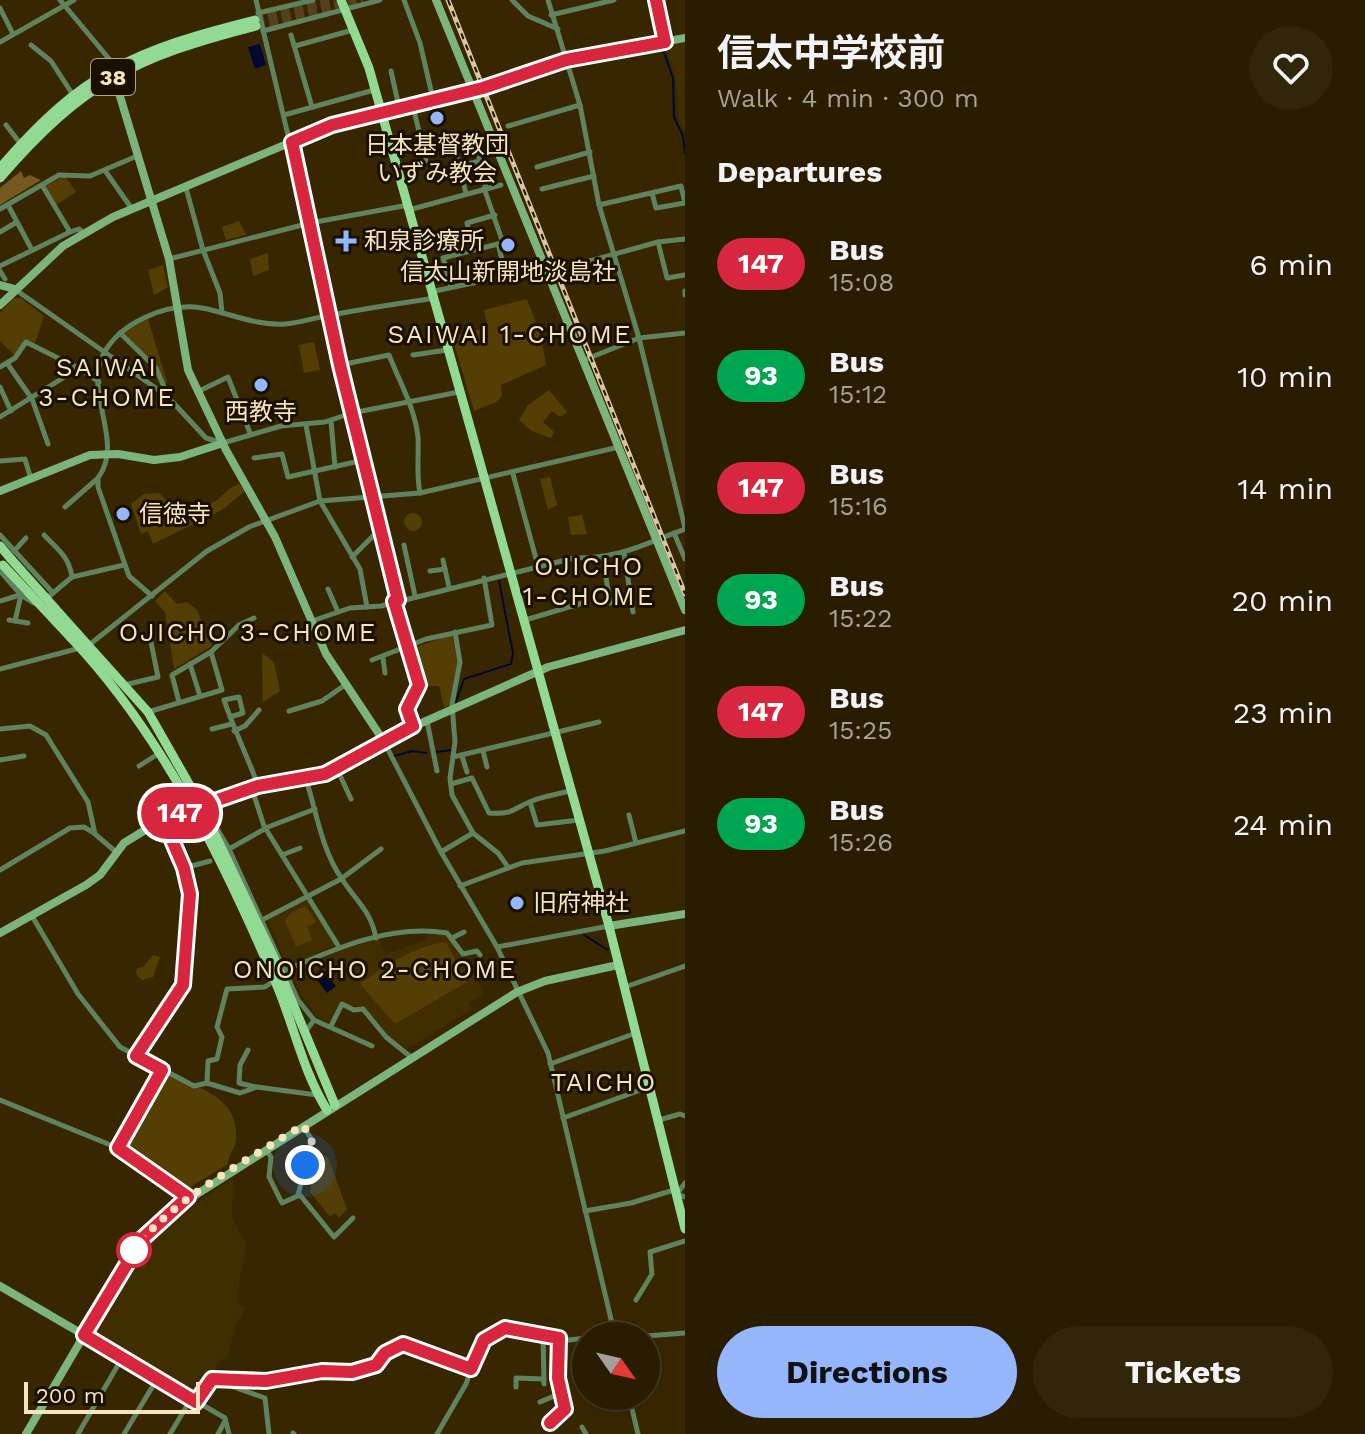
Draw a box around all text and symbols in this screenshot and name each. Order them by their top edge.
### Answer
button: heart [1249,26,1333,110]
text: 信太中学校前 [717,31,945,75]
road number: 38 [91,59,135,95]
text: Walk · 4 min · 300 m [717,83,979,113]
marker: 日本基督教団 いずみ教会 [428,109,446,127]
place label: 日本基督教団 いずみ教会 [365,131,509,187]
text: Departures [717,154,882,189]
place label: 和泉診療所 [364,227,484,255]
marker: 和泉診療所 [335,230,357,252]
text: Bus [829,232,884,267]
marker: 信太山新開地淡島社 [499,236,517,254]
text: 147 [738,247,784,280]
text: 6 min [1249,247,1333,282]
place label: 信太山新開地淡島社 [400,258,616,286]
text: 15:08 [829,267,894,297]
district label: SAIWAI 1-CHOME [388,319,633,349]
text: Bus [829,344,884,379]
district label: SAIWAI 3-CHOME [38,352,176,412]
text: 93 [744,359,778,392]
text: 10 min [1237,359,1333,394]
marker: 西教寺 [252,376,270,394]
text: 15:12 [829,379,887,409]
place label: 西教寺 [225,398,297,426]
text: Bus [829,456,884,491]
text: 147 [738,471,784,504]
text: 14 min [1238,471,1333,506]
text: 15:16 [829,491,888,521]
place label: 信徳寺 [139,500,211,528]
marker: 信徳寺 [114,505,132,523]
district label: OJICHO 1-CHOME [523,551,655,611]
text: Bus [829,568,884,603]
text: 93 [744,583,778,616]
text: 20 min [1231,583,1333,618]
text: 15:22 [829,603,892,633]
district label: OJICHO 3-CHOME [119,617,377,647]
text: Bus [829,680,884,715]
text: 147 [738,695,784,728]
text: 23 min [1233,695,1333,730]
text: 15:25 [829,715,892,745]
line badge: 147 [134,787,226,839]
text: Bus [829,792,884,827]
text: 147 [157,796,203,829]
text: 93 [744,807,778,840]
text: 24 min [1233,807,1333,842]
text: 15:26 [829,827,893,857]
place label: 旧府神社 [533,889,629,917]
marker: 旧府神社 [508,894,526,912]
district label: ONOICHO 2-CHOME [233,954,517,984]
district label: TAICHO [551,1067,657,1097]
your location [285,1145,325,1185]
unlabelled marker [117,1233,151,1267]
north arrow [572,1322,660,1410]
map controls [572,1322,660,1410]
button: Directions [717,1326,1017,1418]
button: Tickets [1033,1326,1333,1418]
scale bar [24,1378,200,1414]
text: 200 m [36,1383,105,1408]

